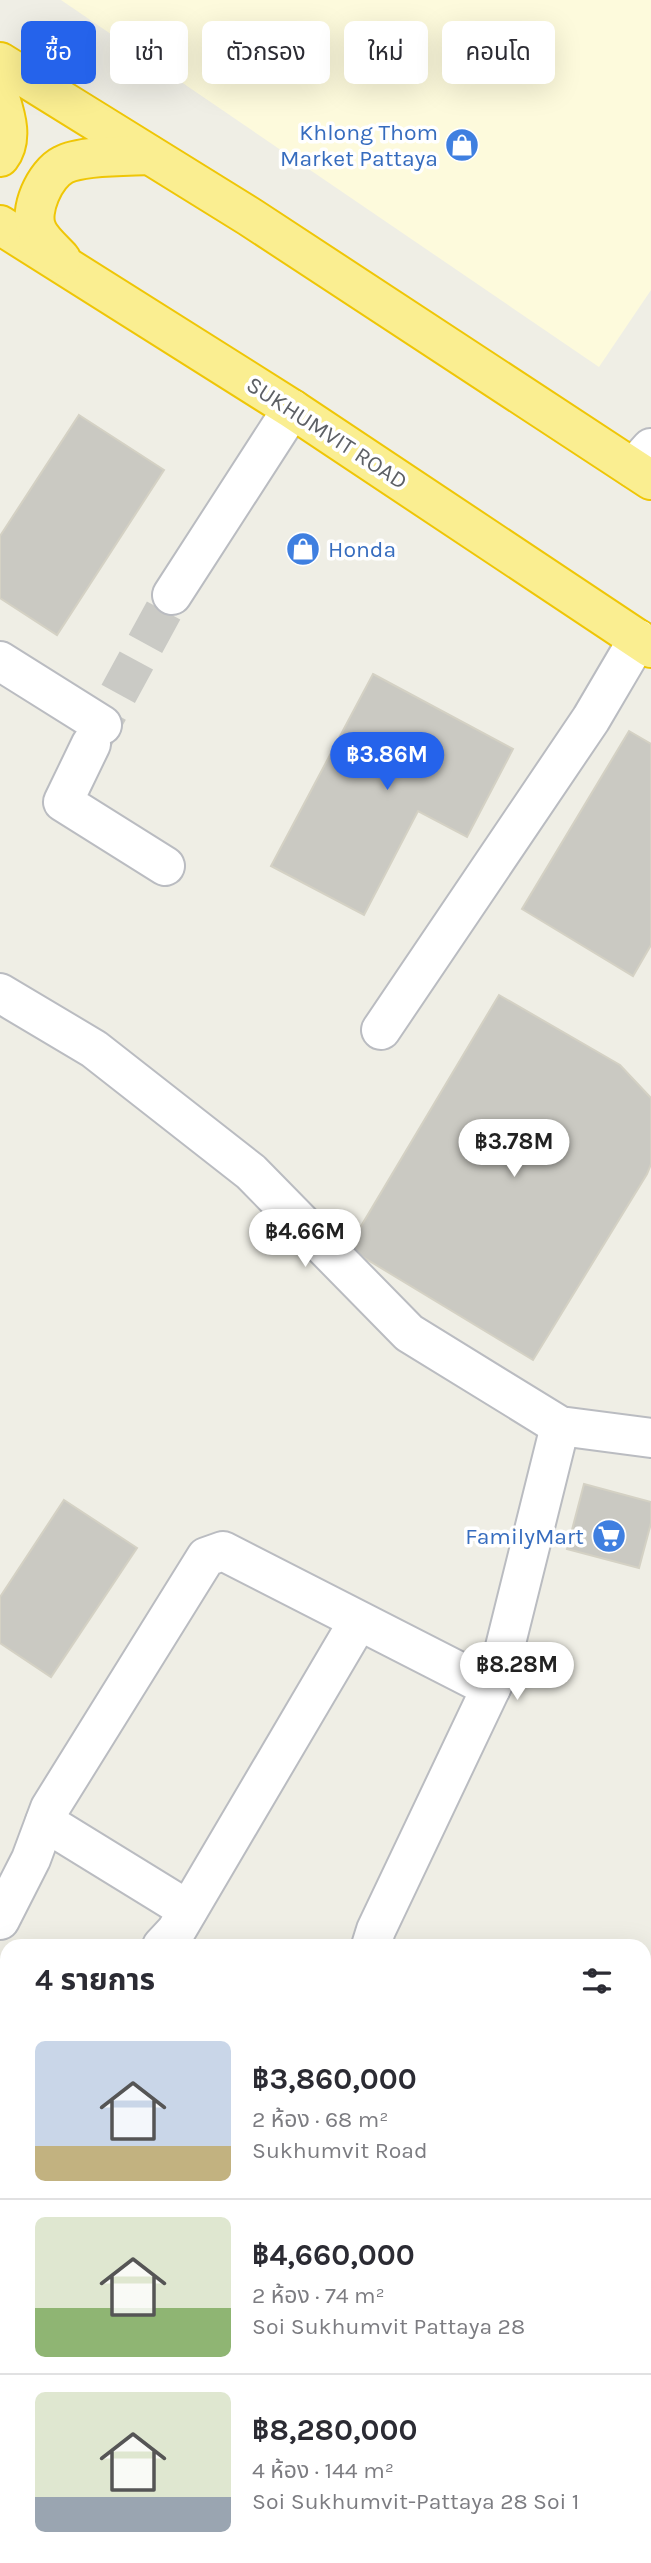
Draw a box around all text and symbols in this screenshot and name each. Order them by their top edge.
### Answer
chip: ซื้อ [21,21,96,84]
chip: เช่า [110,21,188,84]
chip: ตัวกรอง [202,21,330,84]
chip: ใหม่ [344,21,428,84]
chip: คอนโด [442,21,555,84]
place label: Khlong Thom Market Pattaya [280,119,438,172]
shop icon: Khlong Thom Market Pattaya [443,126,481,164]
street label: SUKHUMVIT ROAD [241,371,413,495]
shop icon: Honda [284,530,322,568]
place label: Honda [328,536,396,563]
pin: ฿3.86M [330,732,444,792]
text: ฿3.86M [346,741,428,768]
pin: ฿3.78M [457,1120,571,1179]
text: ฿3.78M [474,1128,554,1155]
pin: ฿4.66M [248,1210,362,1269]
text: ฿4.66M [265,1218,345,1245]
supermarket icon: FamilyMart [590,1517,628,1555]
place label: FamilyMart [465,1523,584,1550]
pin: ฿8.28M [460,1642,574,1702]
text: ฿8.28M [476,1651,558,1678]
text: 4 รายการ [35,1962,155,1998]
icon: filters [578,1962,616,2000]
text: ฿3,860,000 [252,2061,417,2097]
icon: home [91,2069,175,2153]
text: 2 ห้อง · 68 m² [252,2106,388,2133]
text: Sukhumvit Road [252,2137,428,2164]
text: ฿4,660,000 [252,2237,415,2273]
icon: home [91,2245,175,2329]
text: 2 ห้อง · 74 m² [252,2282,385,2309]
text: Soi Sukhumvit Pattaya 28 [252,2313,525,2340]
text: ฿8,280,000 [252,2412,417,2448]
icon: home [91,2420,175,2504]
text: 4 ห้อง · 144 m² [252,2457,394,2484]
text: Soi Sukhumvit-Pattaya 28 Soi 1 [252,2488,579,2515]

